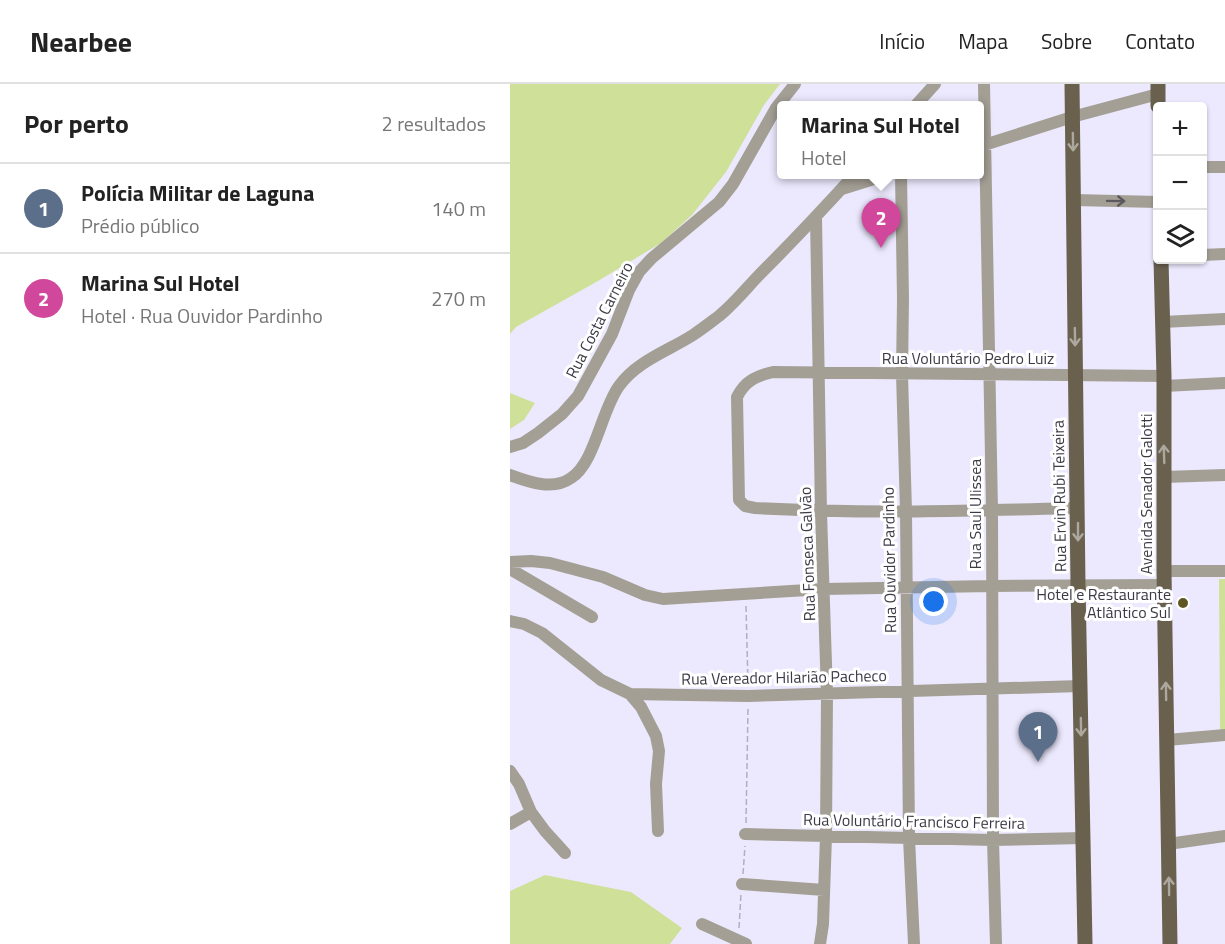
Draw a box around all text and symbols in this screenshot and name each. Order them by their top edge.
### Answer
text: Nearbee [30,20,132,63]
text: Início [879,25,925,57]
text: Mapa [958,25,1008,57]
text: Sobre [1041,25,1092,57]
text: Contato [1125,25,1195,57]
popup [777,101,984,179]
map controls [1153,102,1207,264]
button: + [1153,102,1207,156]
text: Por perto [24,104,129,143]
text: 2 resultados [382,108,486,139]
text: Marina Sul Hotel [801,108,960,142]
one-way arrow [1067,132,1079,152]
text: Hotel [801,142,847,173]
button: − [1153,156,1207,210]
text: Polícia Militar de Laguna [81,176,314,210]
text: 1 [38,193,49,224]
text: 140 m [431,193,486,224]
one-way arrow [1105,195,1125,207]
pin: 2 [862,198,901,248]
text: Prédio público [81,210,199,241]
button: layers [1153,210,1207,264]
street label: Rua Costa Carneiro [559,258,639,382]
text: Marina Sul Hotel [81,266,240,300]
text: 2 [38,283,49,314]
text: 270 m [431,283,486,314]
text: Hotel · Rua Ouvidor Pardinho [81,300,323,331]
one-way arrow [1069,327,1081,347]
street label: Rua Voluntário Pedro Luiz [882,346,1054,370]
street label: Avenida Senador Galotti [1134,414,1158,575]
street label: Rua Ervin Rubi Teixeira [1046,420,1072,572]
one-way arrow [1158,444,1169,464]
street label: Rua Saul Ulissea [963,459,987,569]
street label: Rua Fonseca Galvão [793,486,821,622]
street label: Rua Ouvidor Pardinho [876,487,902,633]
one-way arrow [1072,522,1084,542]
place label: Hotel e Restaurante Atlântico Sul [1036,582,1171,624]
your location [919,587,948,616]
marker: Hotel e Restaurante Atlântico Sul [1176,596,1190,610]
street label: Rua Vereador Hilarião Pacheco [681,663,887,691]
one-way arrow [1160,681,1172,701]
pin: 1 [1018,712,1058,762]
one-way arrow [1075,717,1087,737]
street label: Rua Voluntário Francisco Ferreira [803,807,1025,835]
one-way arrow [1163,876,1175,896]

